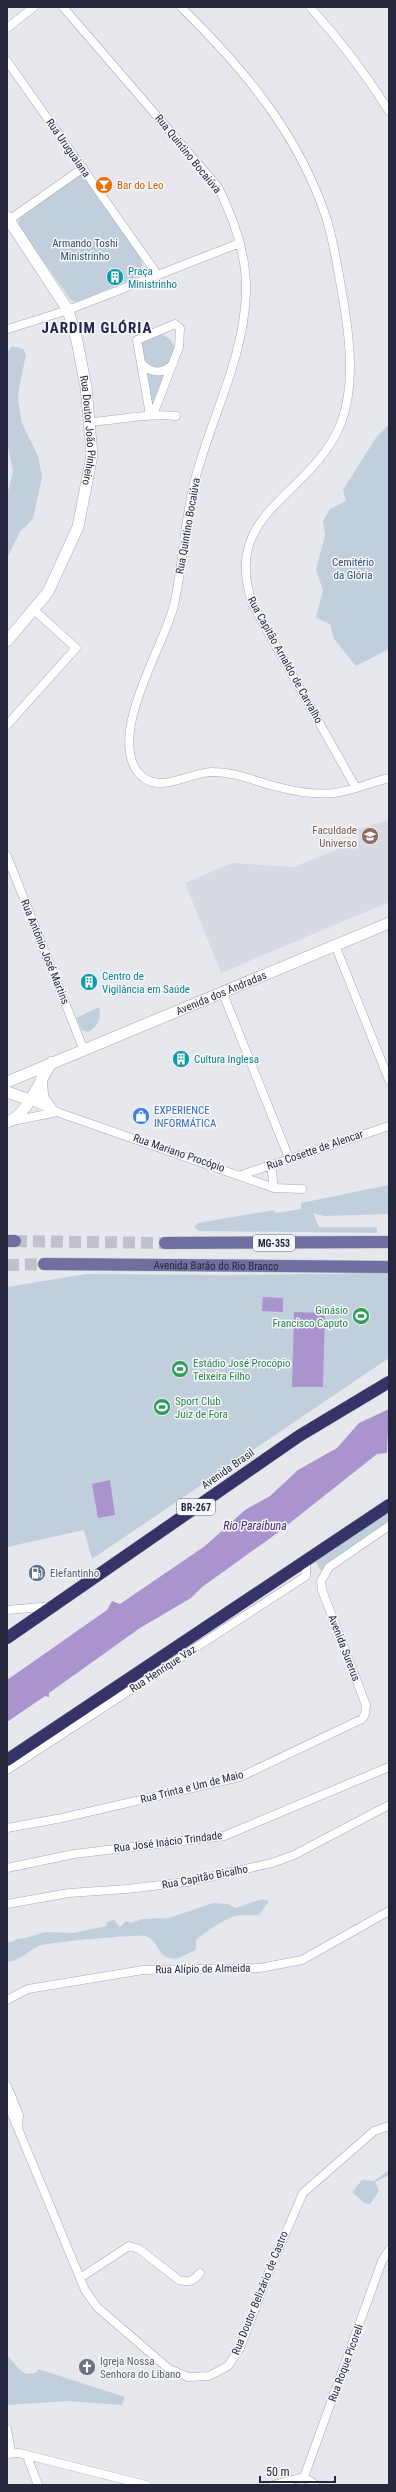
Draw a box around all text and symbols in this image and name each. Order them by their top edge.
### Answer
street label: Rua Quintino Bocaiúva [152,112,224,196]
street label: Rua Uruguaiana [43,116,93,180]
bar icon: Bar do Leo [94,175,114,195]
place label: Bar do Leo [117,179,164,192]
park label: Armando Toshi Ministrinho [52,237,118,263]
place label: Praça Ministrinho [128,265,177,291]
building icon: Praça Ministrinho [105,267,125,287]
district label: JARDIM GLÓRIA [42,319,152,337]
street label: Rua Doutor João Pinheiro [77,374,99,487]
street label: Rua Quintino Bocaiúva [173,477,203,575]
park label: Cemitério da Glória [332,556,374,582]
street label: Rua Capitão Arnaldo de Carvalho [245,594,325,726]
place label: Faculdade Universo [312,824,357,850]
school or university icon: Faculdade Universo [360,826,380,846]
street label: Rua Antônio José Martins [18,898,72,1006]
street label: Avenida dos Andradas [174,968,268,1017]
place label: Centro de Vigilância em Saúde [102,970,190,996]
building icon: Centro de Vigilância em Saúde [79,972,99,992]
building icon: Cultura Inglesa [171,1049,191,1069]
place label: Cultura Inglesa [194,1053,259,1066]
place label: EXPERIENCE INFORMÁTICA [154,1104,217,1130]
shop icon: EXPERIENCE INFORMÁTICA [131,1106,151,1126]
street label: Rua Cosette de Alencar [265,1127,366,1173]
street label: Rua Mariano Procópio [132,1131,227,1175]
road number: MG-353 [253,1235,295,1251]
street label: Avenida Barão do Rio Branco [153,1258,279,1273]
place label: Ginásio Francisco Caputo [272,1304,348,1330]
sports icon: Ginásio Francisco Caputo [351,1306,371,1326]
place label: Estádio José Procópio Teixeira Filho [193,1357,291,1383]
sports icon: Estádio José Procópio Teixeira Filho [170,1359,190,1379]
place label: Sport Club Juiz de Fora [175,1395,228,1421]
sports icon: Sport Club Juiz de Fora [152,1397,172,1417]
street label: Avenida Brasil [199,1446,257,1492]
road number: BR-267 [177,1499,215,1515]
water label: Rio Paraibuna [223,1519,287,1533]
fuel station icon: Elefantinho [27,1563,47,1583]
place label: Elefantinho [50,1567,100,1580]
street label: Avenida Surerus [325,1613,363,1683]
street label: Rua Henrique Vaz [127,1643,199,1695]
street label: Rua Trinta e Um de Maio [139,1768,245,1806]
street label: Rua José Inácio Trindade [113,1829,223,1855]
street label: Rua Capitão Bicalho [161,1862,250,1892]
street label: Rua Alípio de Almeida [155,1962,251,1976]
street label: Rua Doutor Belizário de Castro [229,2229,291,2357]
street label: Rua Roque Picoreli [326,2322,366,2404]
place label: Igreja Nossa Senhora do Libano [100,2355,181,2381]
church icon: Igreja Nossa Senhora do Libano [77,2357,97,2377]
scale bar [260,2458,335,2484]
text: 50 m [266,2465,290,2479]

